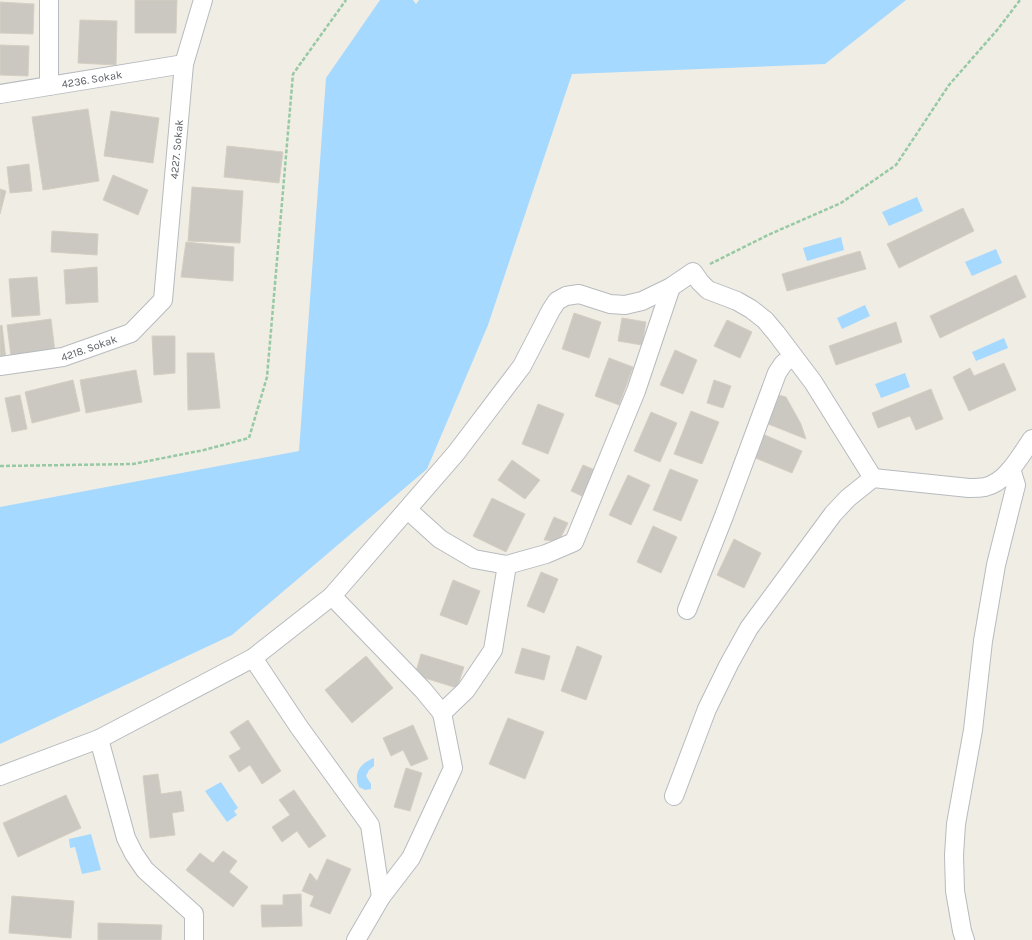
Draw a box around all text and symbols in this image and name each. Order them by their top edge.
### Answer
street label: 4236. Sokak [61,68,123,90]
street label: 4227. Sokak [167,119,186,180]
street label: 4218. Sokak [59,332,119,364]

